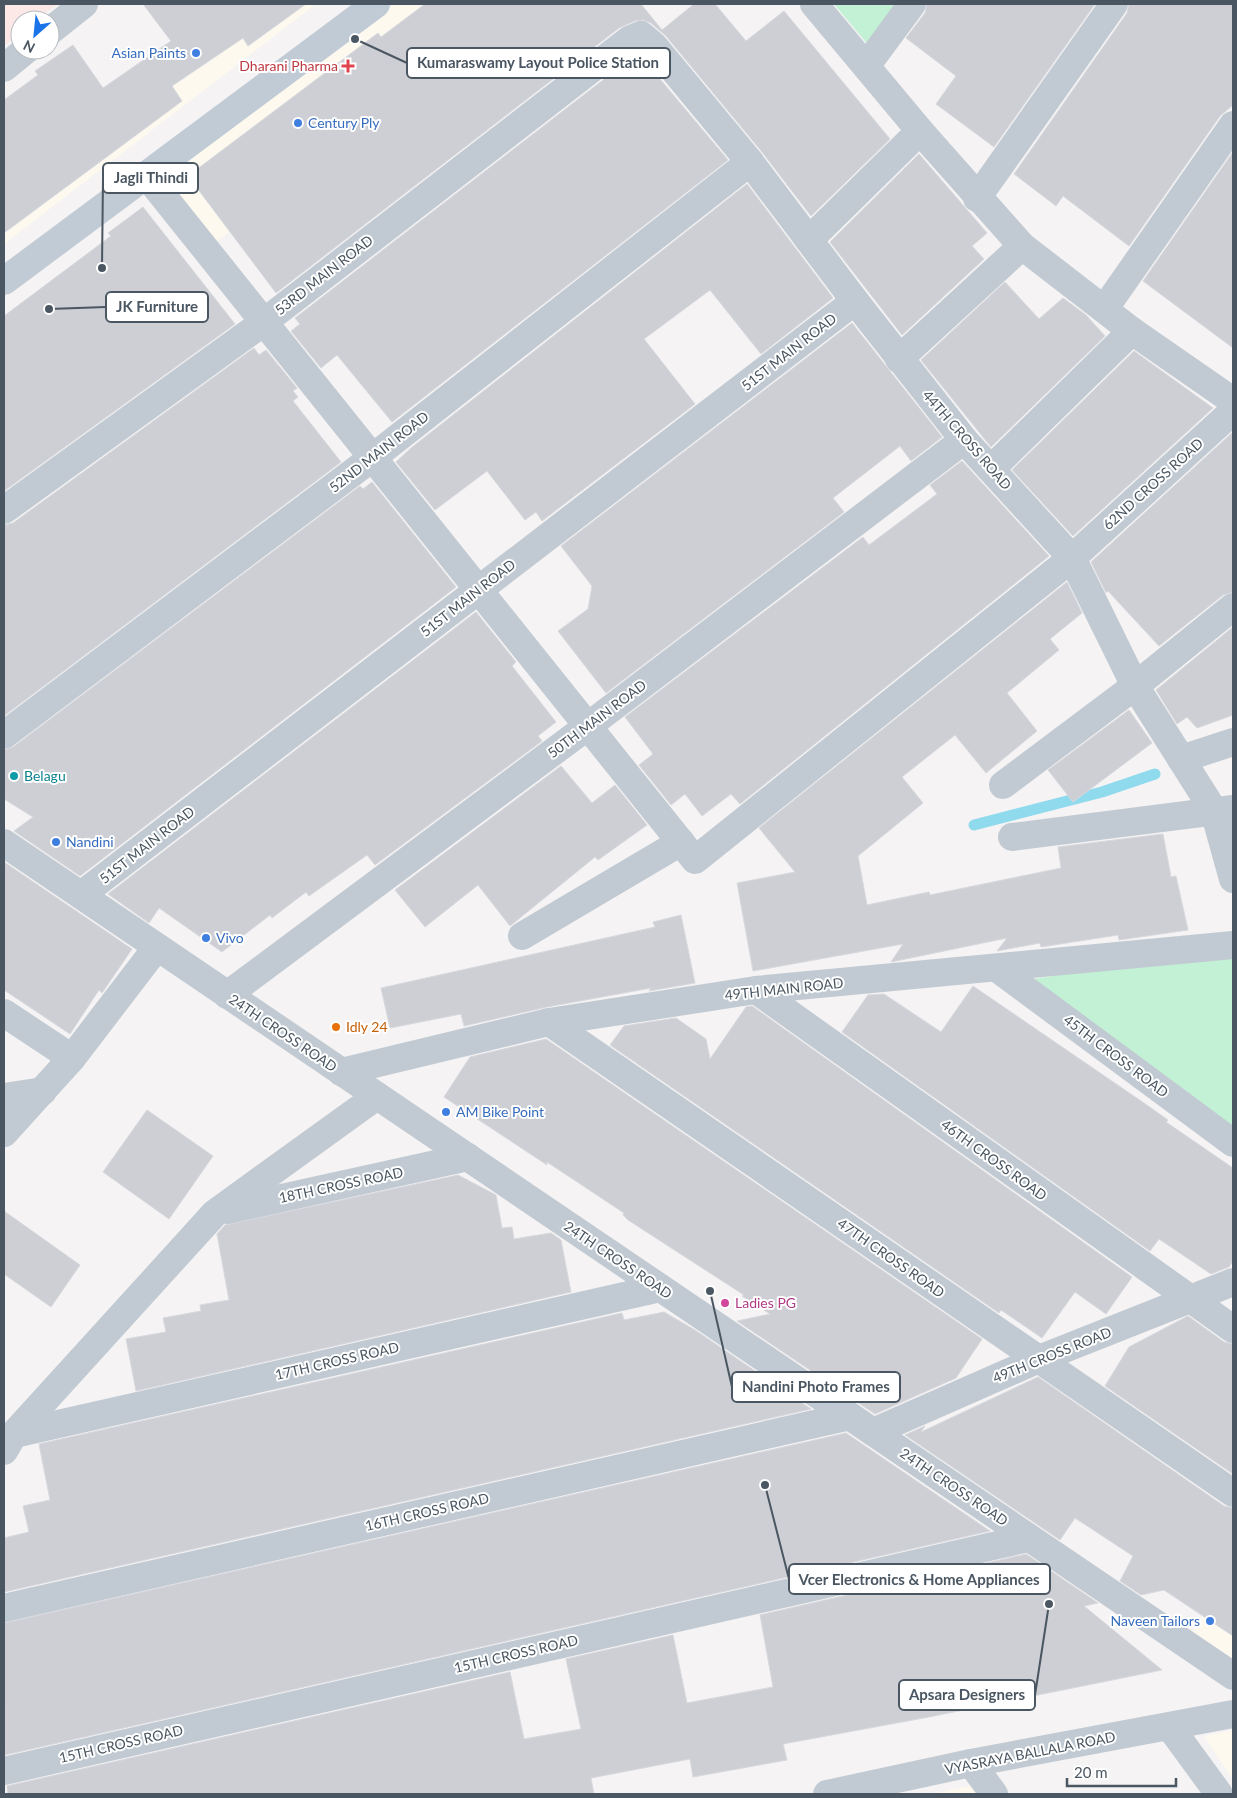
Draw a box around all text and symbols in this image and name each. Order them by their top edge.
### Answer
north arrow [10,10,60,60]
text: N [20,37,38,57]
place label: Asian Paints [111,44,186,61]
marker: Asian Paints [190,47,202,59]
callout: Kumaraswamy Layout Police Station [407,48,670,78]
text: Kumaraswamy Layout Police Station [417,53,659,71]
place label: Dharani Pharma [239,57,338,74]
marker: Dharani Pharma [342,60,354,72]
place label: Century Ply [308,114,380,131]
marker: Century Ply [292,117,304,129]
callout: Jagli Thindi [103,163,198,193]
text: Jagli Thindi [114,168,188,186]
street label: 53RD MAIN ROAD [271,231,376,318]
callout: JK Furniture [106,292,208,322]
text: JK Furniture [116,297,198,315]
street label: 51ST MAIN ROAD [738,309,840,394]
street label: 44TH CROSS ROAD [919,386,1015,493]
street label: 52ND MAIN ROAD [326,407,432,496]
street label: 62ND CROSS ROAD [1099,434,1206,533]
street label: 51ST MAIN ROAD [417,555,519,640]
street label: 50TH MAIN ROAD [544,676,649,761]
place label: Belagu [24,767,66,784]
marker: Belagu [8,770,20,782]
street label: 51ST MAIN ROAD [96,802,198,887]
place label: Nandini [66,833,114,850]
marker: Nandini [50,836,62,848]
place label: Vivo [216,929,244,946]
marker: Vivo [200,932,212,944]
street label: 49TH MAIN ROAD [724,974,844,1003]
street label: 24TH CROSS ROAD [226,990,340,1075]
street label: 45TH CROSS ROAD [1061,1011,1172,1100]
place label: Idly 24 [346,1018,388,1035]
marker: Idly 24 [330,1021,342,1033]
place label: AM Bike Point [456,1103,544,1120]
marker: AM Bike Point [440,1106,452,1118]
street label: 46TH CROSS ROAD [938,1116,1050,1204]
street label: 18TH CROSS ROAD [277,1163,405,1206]
street label: 47TH CROSS ROAD [835,1214,948,1301]
street label: 24TH CROSS ROAD [561,1217,675,1302]
place label: Ladies PG [735,1294,796,1311]
marker: Ladies PG [719,1297,731,1309]
street label: 49TH CROSS ROAD [990,1323,1114,1386]
street label: 17TH CROSS ROAD [273,1338,400,1383]
callout: Nandini Photo Frames [732,1372,900,1402]
text: Nandini Photo Frames [742,1377,890,1395]
street label: 24TH CROSS ROAD [897,1444,1011,1529]
street label: 16TH CROSS ROAD [363,1489,490,1534]
callout: Vcer Electronics & Home Appliances [789,1564,1050,1594]
text: Vcer Electronics & Home Appliances [797,1570,1040,1588]
place label: Naveen Tailors [1111,1612,1200,1629]
marker: Naveen Tailors [1204,1615,1216,1627]
street label: 15TH CROSS ROAD [452,1631,579,1676]
callout: Apsara Designers [899,1680,1035,1710]
text: Apsara Designers [908,1685,1025,1703]
street label: 15TH CROSS ROAD [57,1721,184,1766]
street label: VYASRAYA BALLALA ROAD [943,1728,1117,1777]
scale bar [1067,1756,1176,1788]
text: 20 m [1074,1763,1108,1781]

